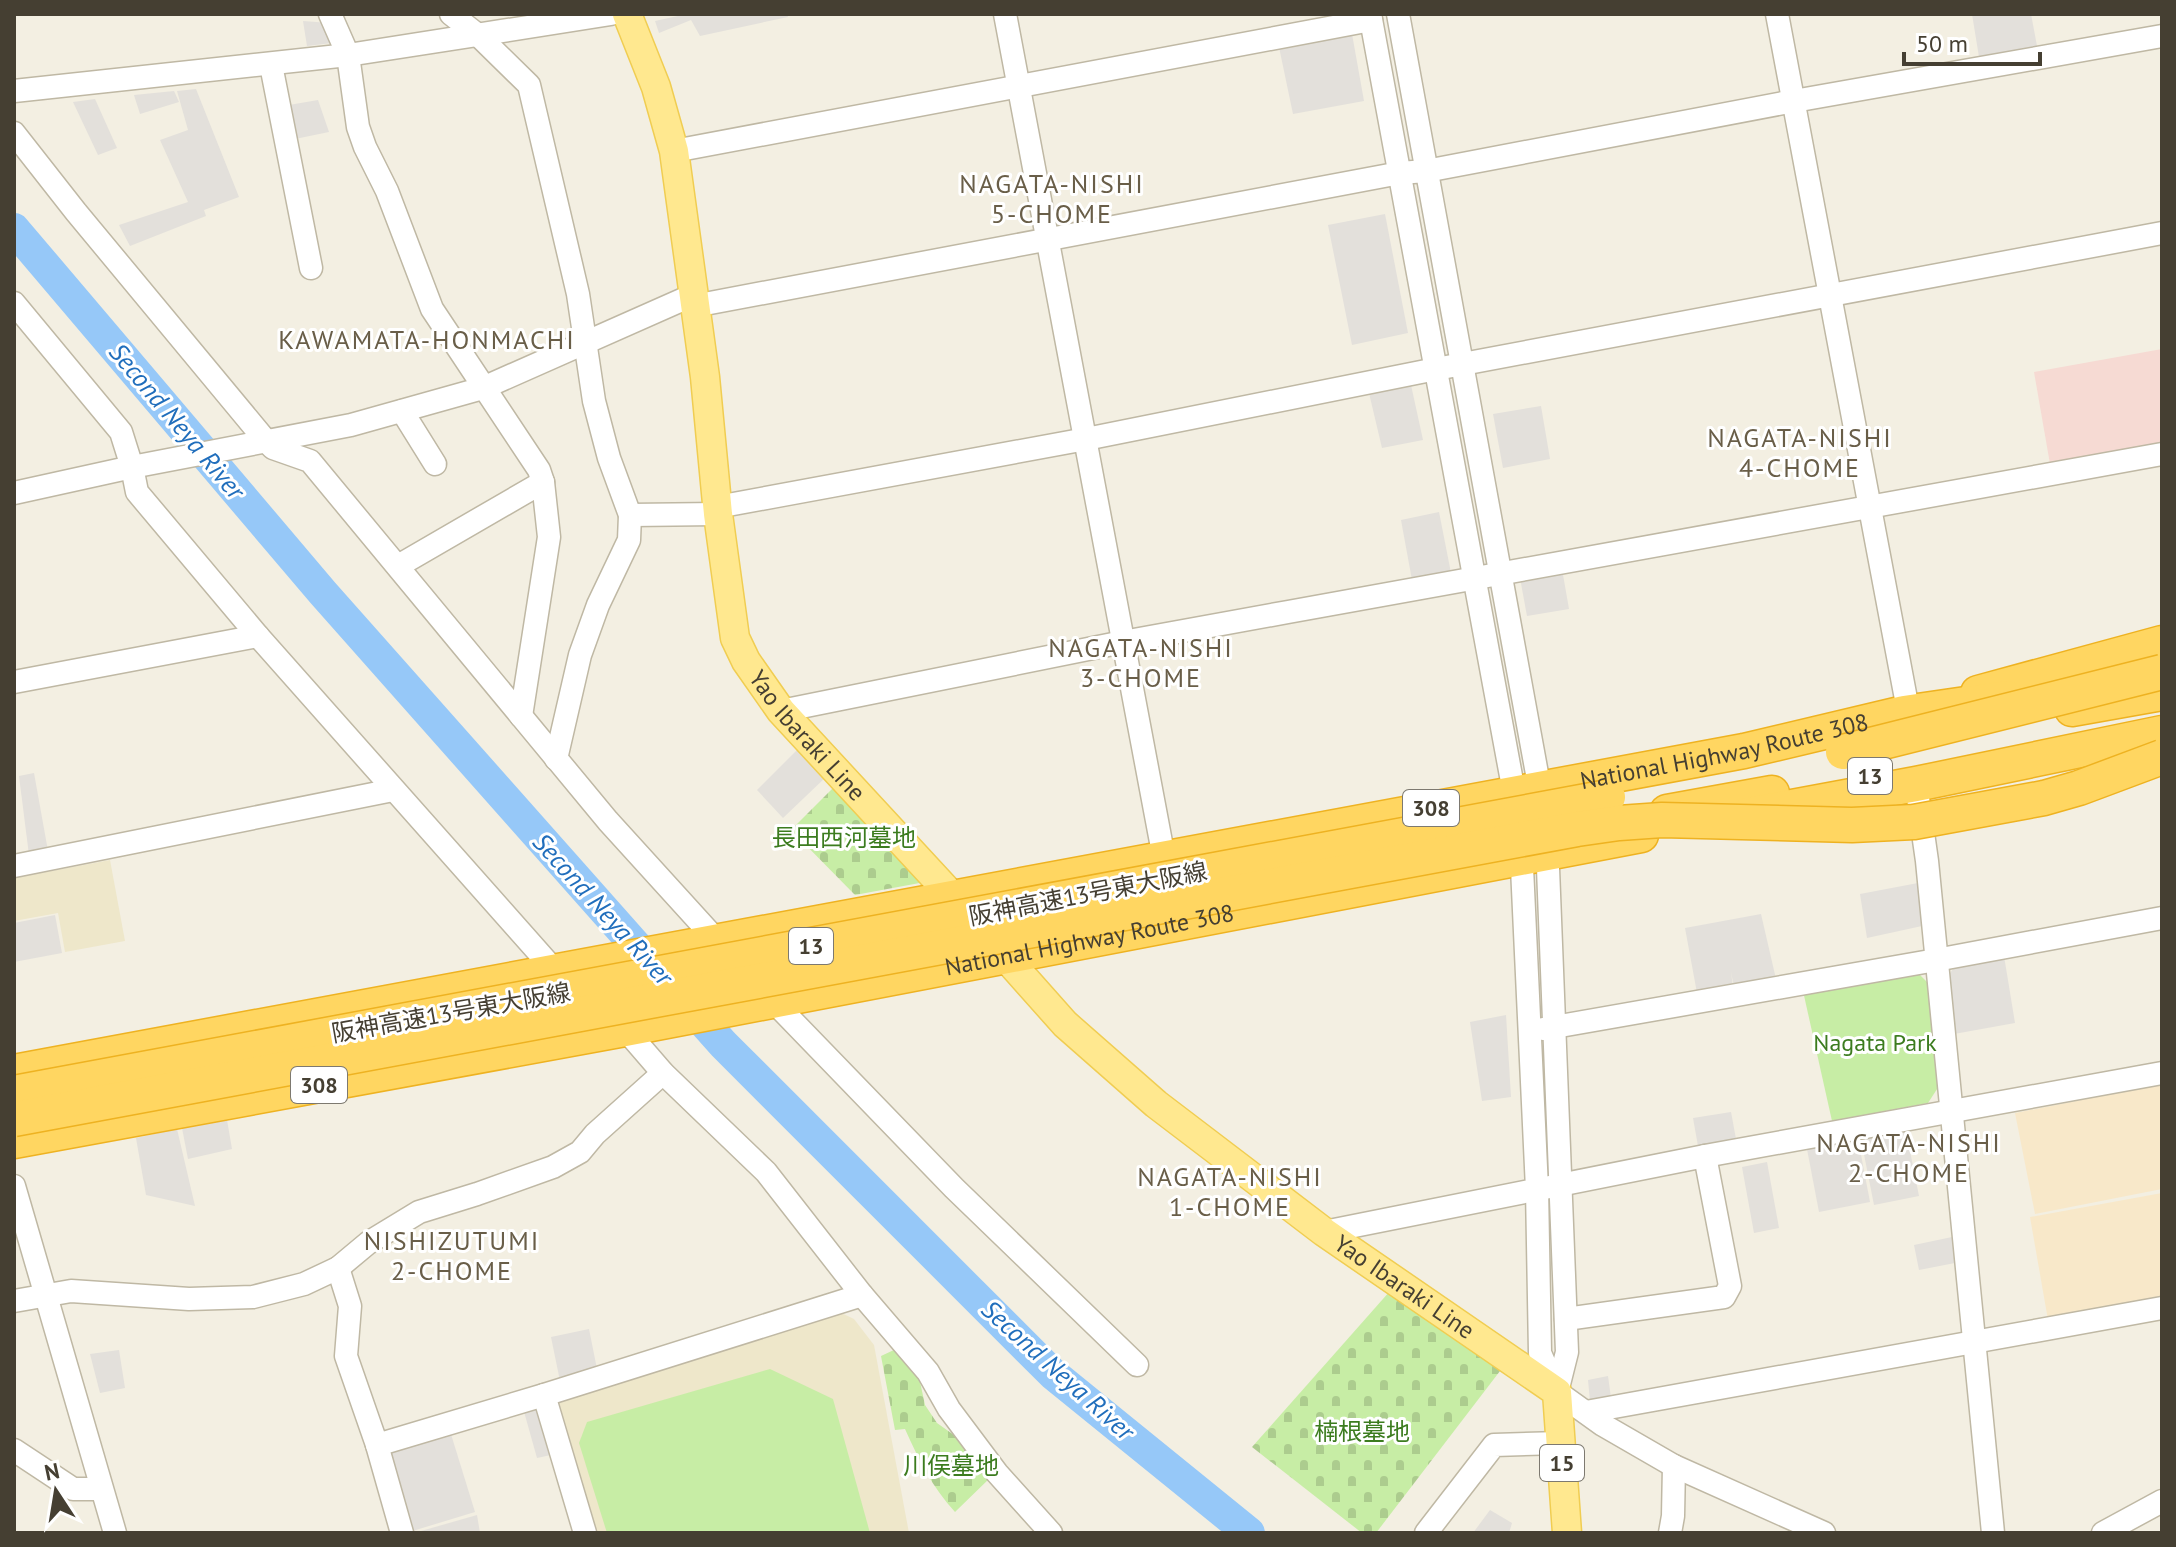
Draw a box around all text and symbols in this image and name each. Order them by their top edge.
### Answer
scale bar [1904,16,2040,66]
text: 50 m [1916,28,1968,59]
district label: NAGATA-NISHI 5-CHOME [959,167,1145,230]
district label: KAWAMATA-HONMACHI [278,323,576,356]
water label: Second Neya River [102,336,253,507]
district label: NAGATA-NISHI 4-CHOME [1707,421,1893,484]
district label: NAGATA-NISHI 3-CHOME [1048,631,1234,694]
street label: Yao Ibaraki Line [742,664,872,807]
street label: National Highway Route 308 [1578,706,1871,796]
road number: 13 [1848,758,1892,794]
road number: 308 [1403,790,1459,826]
park label: 長田西河墓地 [772,822,916,853]
water label: Second Neya River [526,826,682,993]
street label: 阪神高速13号東大阪線 [966,855,1210,932]
street label: National Highway Route 308 [942,897,1236,983]
road number: 13 [789,928,833,964]
street label: 阪神高速13号東大阪線 [329,976,573,1049]
park label: Nagata Park [1813,1027,1937,1058]
road number: 308 [291,1067,347,1103]
district label: NAGATA-NISHI 2-CHOME [1816,1126,2002,1189]
district label: NAGATA-NISHI 1-CHOME [1137,1160,1323,1223]
district label: NISHIZUTUMI 2-CHOME [364,1224,540,1287]
street label: Yao Ibaraki Line [1328,1228,1481,1346]
water label: Second Neya River [975,1292,1143,1448]
park label: 楠根墓地 [1314,1416,1410,1447]
road number: 15 [1540,1445,1584,1481]
park label: 川俣墓地 [903,1450,999,1481]
north arrow [16,1451,96,1531]
text: N [42,1456,62,1487]

